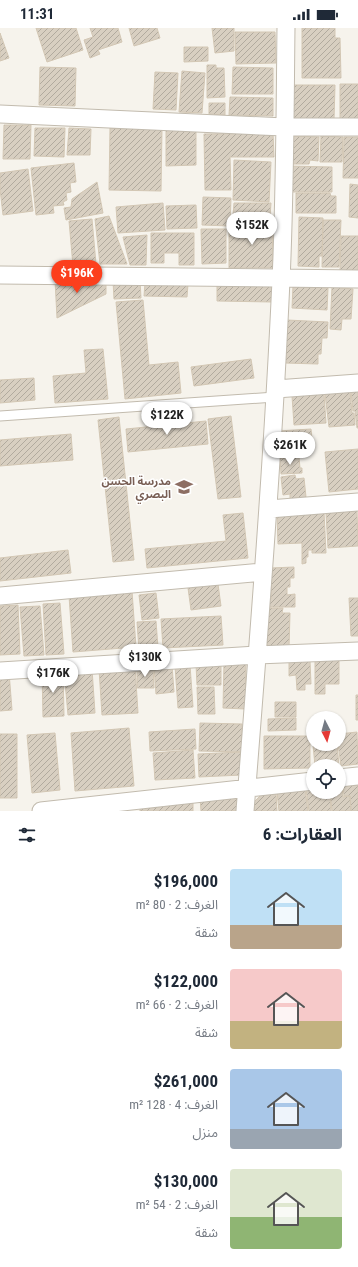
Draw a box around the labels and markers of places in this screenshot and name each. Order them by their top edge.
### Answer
pin: $152K [224,212,280,246]
pin: $196K [49,260,105,294]
pin: $122K [139,402,195,436]
pin: $261K [262,432,318,466]
place label: مدرسة الحسن البصري [102,475,171,504]
school or university icon: مدرسة الحسن البصري [174,477,194,497]
pin: $130K [117,644,173,678]
pin: $176K [25,660,81,694]

